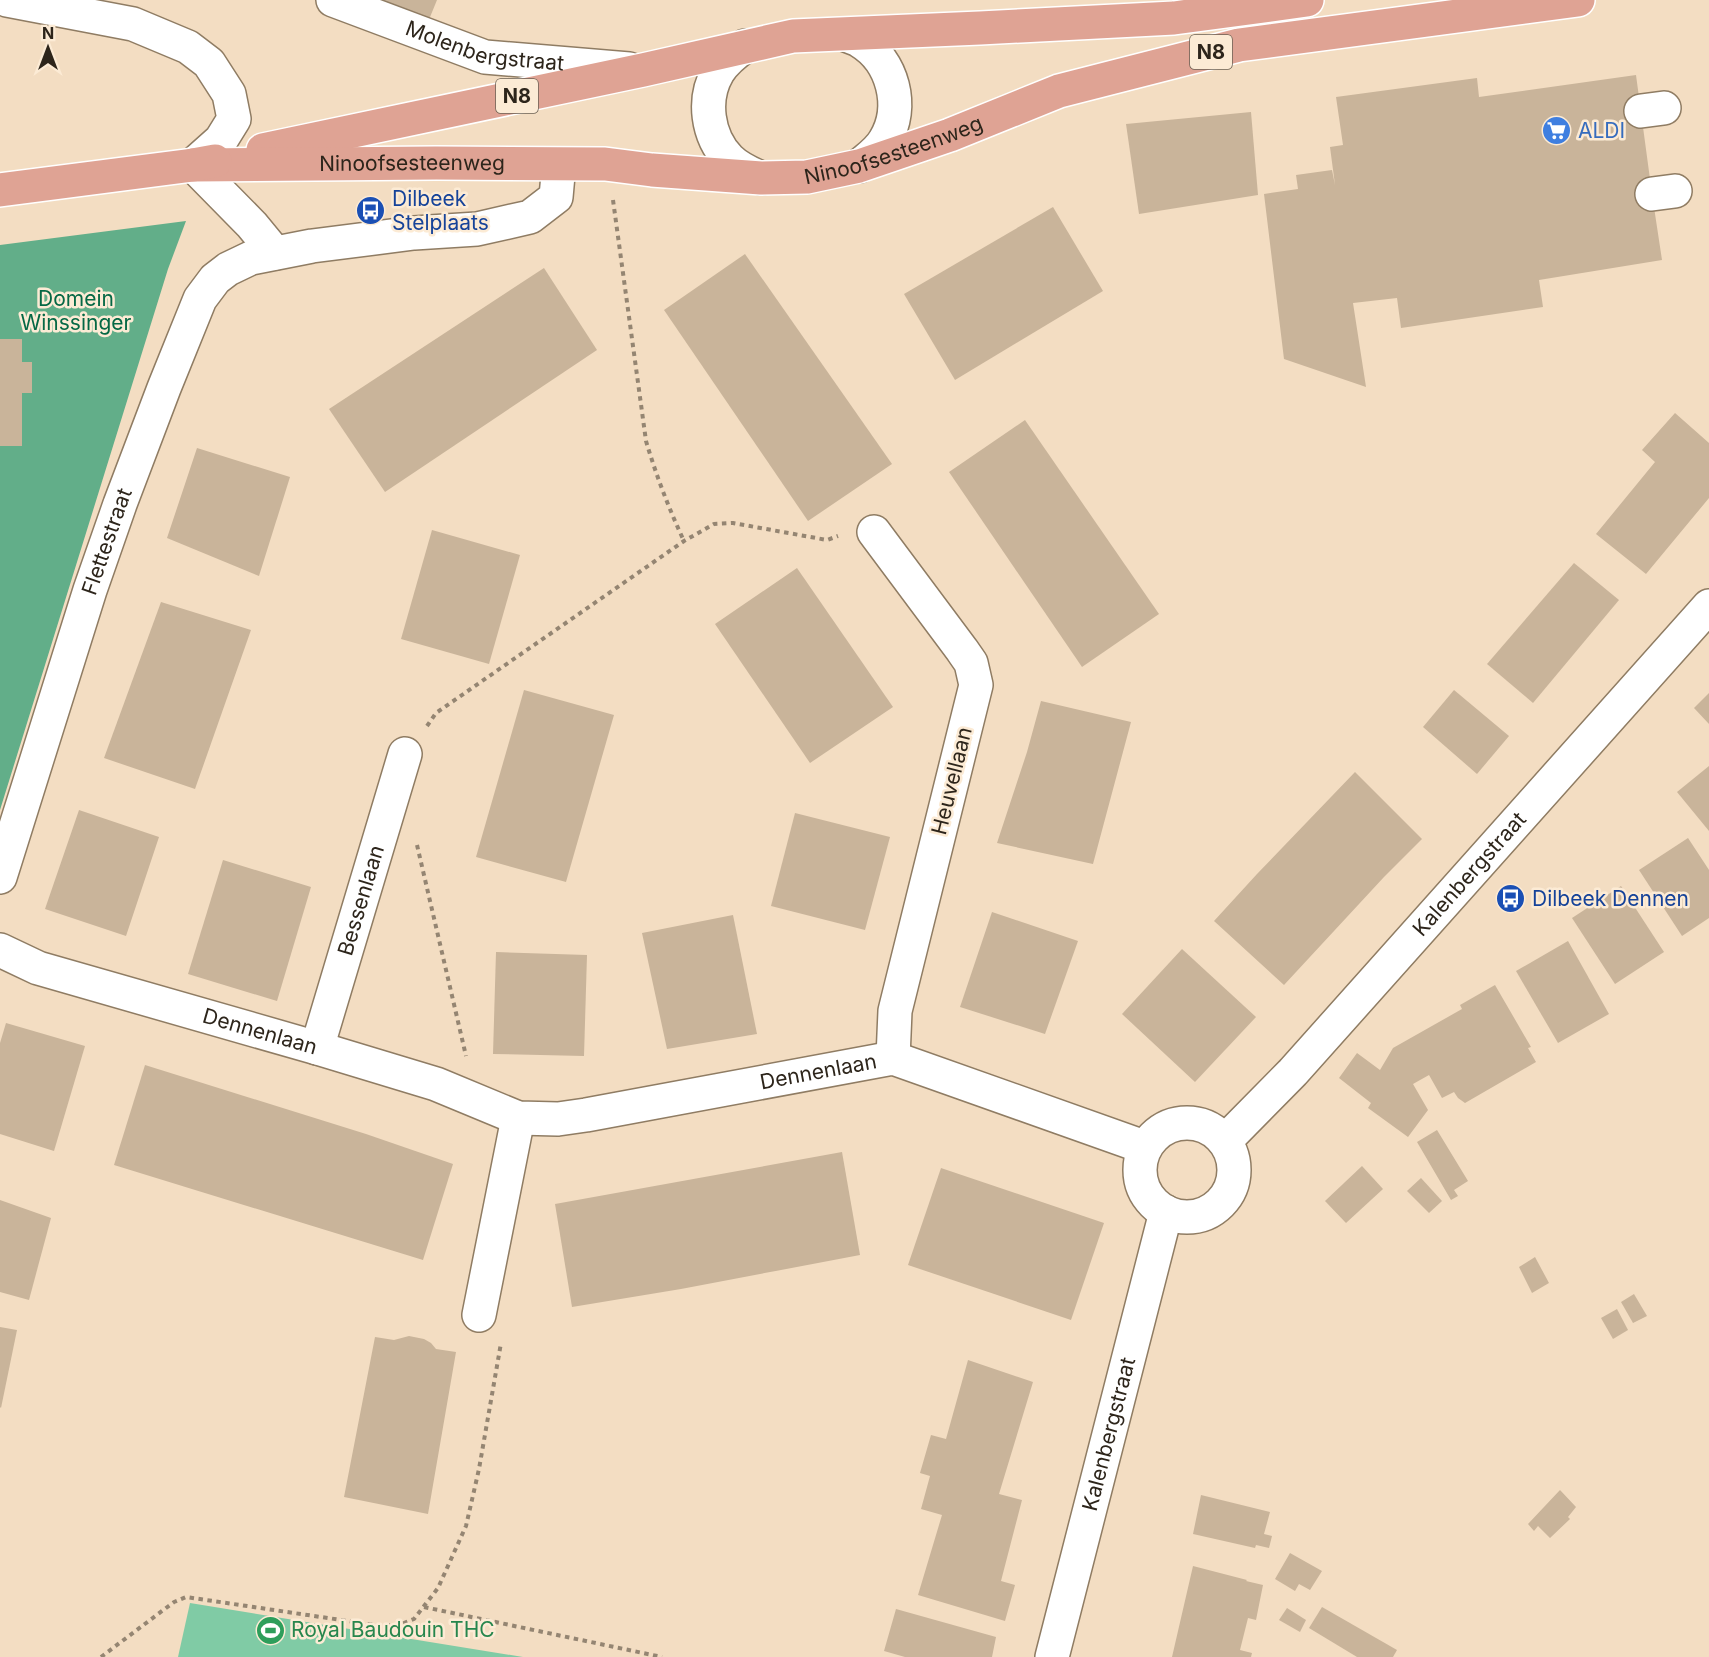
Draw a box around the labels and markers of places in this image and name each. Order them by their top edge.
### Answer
supermarket icon: ALDI [1541,115,1573,147]
place label: ALDI [1578,118,1625,143]
place label: Dilbeek Stelplaats [392,186,489,235]
bus stop icon: Dilbeek Stelplaats [355,195,387,227]
bus stop icon: Dilbeek Dennen [1495,883,1527,915]
place label: Dilbeek Dennen [1532,886,1689,911]
sports icon: Royal Baudouin THC [254,1614,286,1646]
place label: Royal Baudouin THC [291,1617,495,1642]

